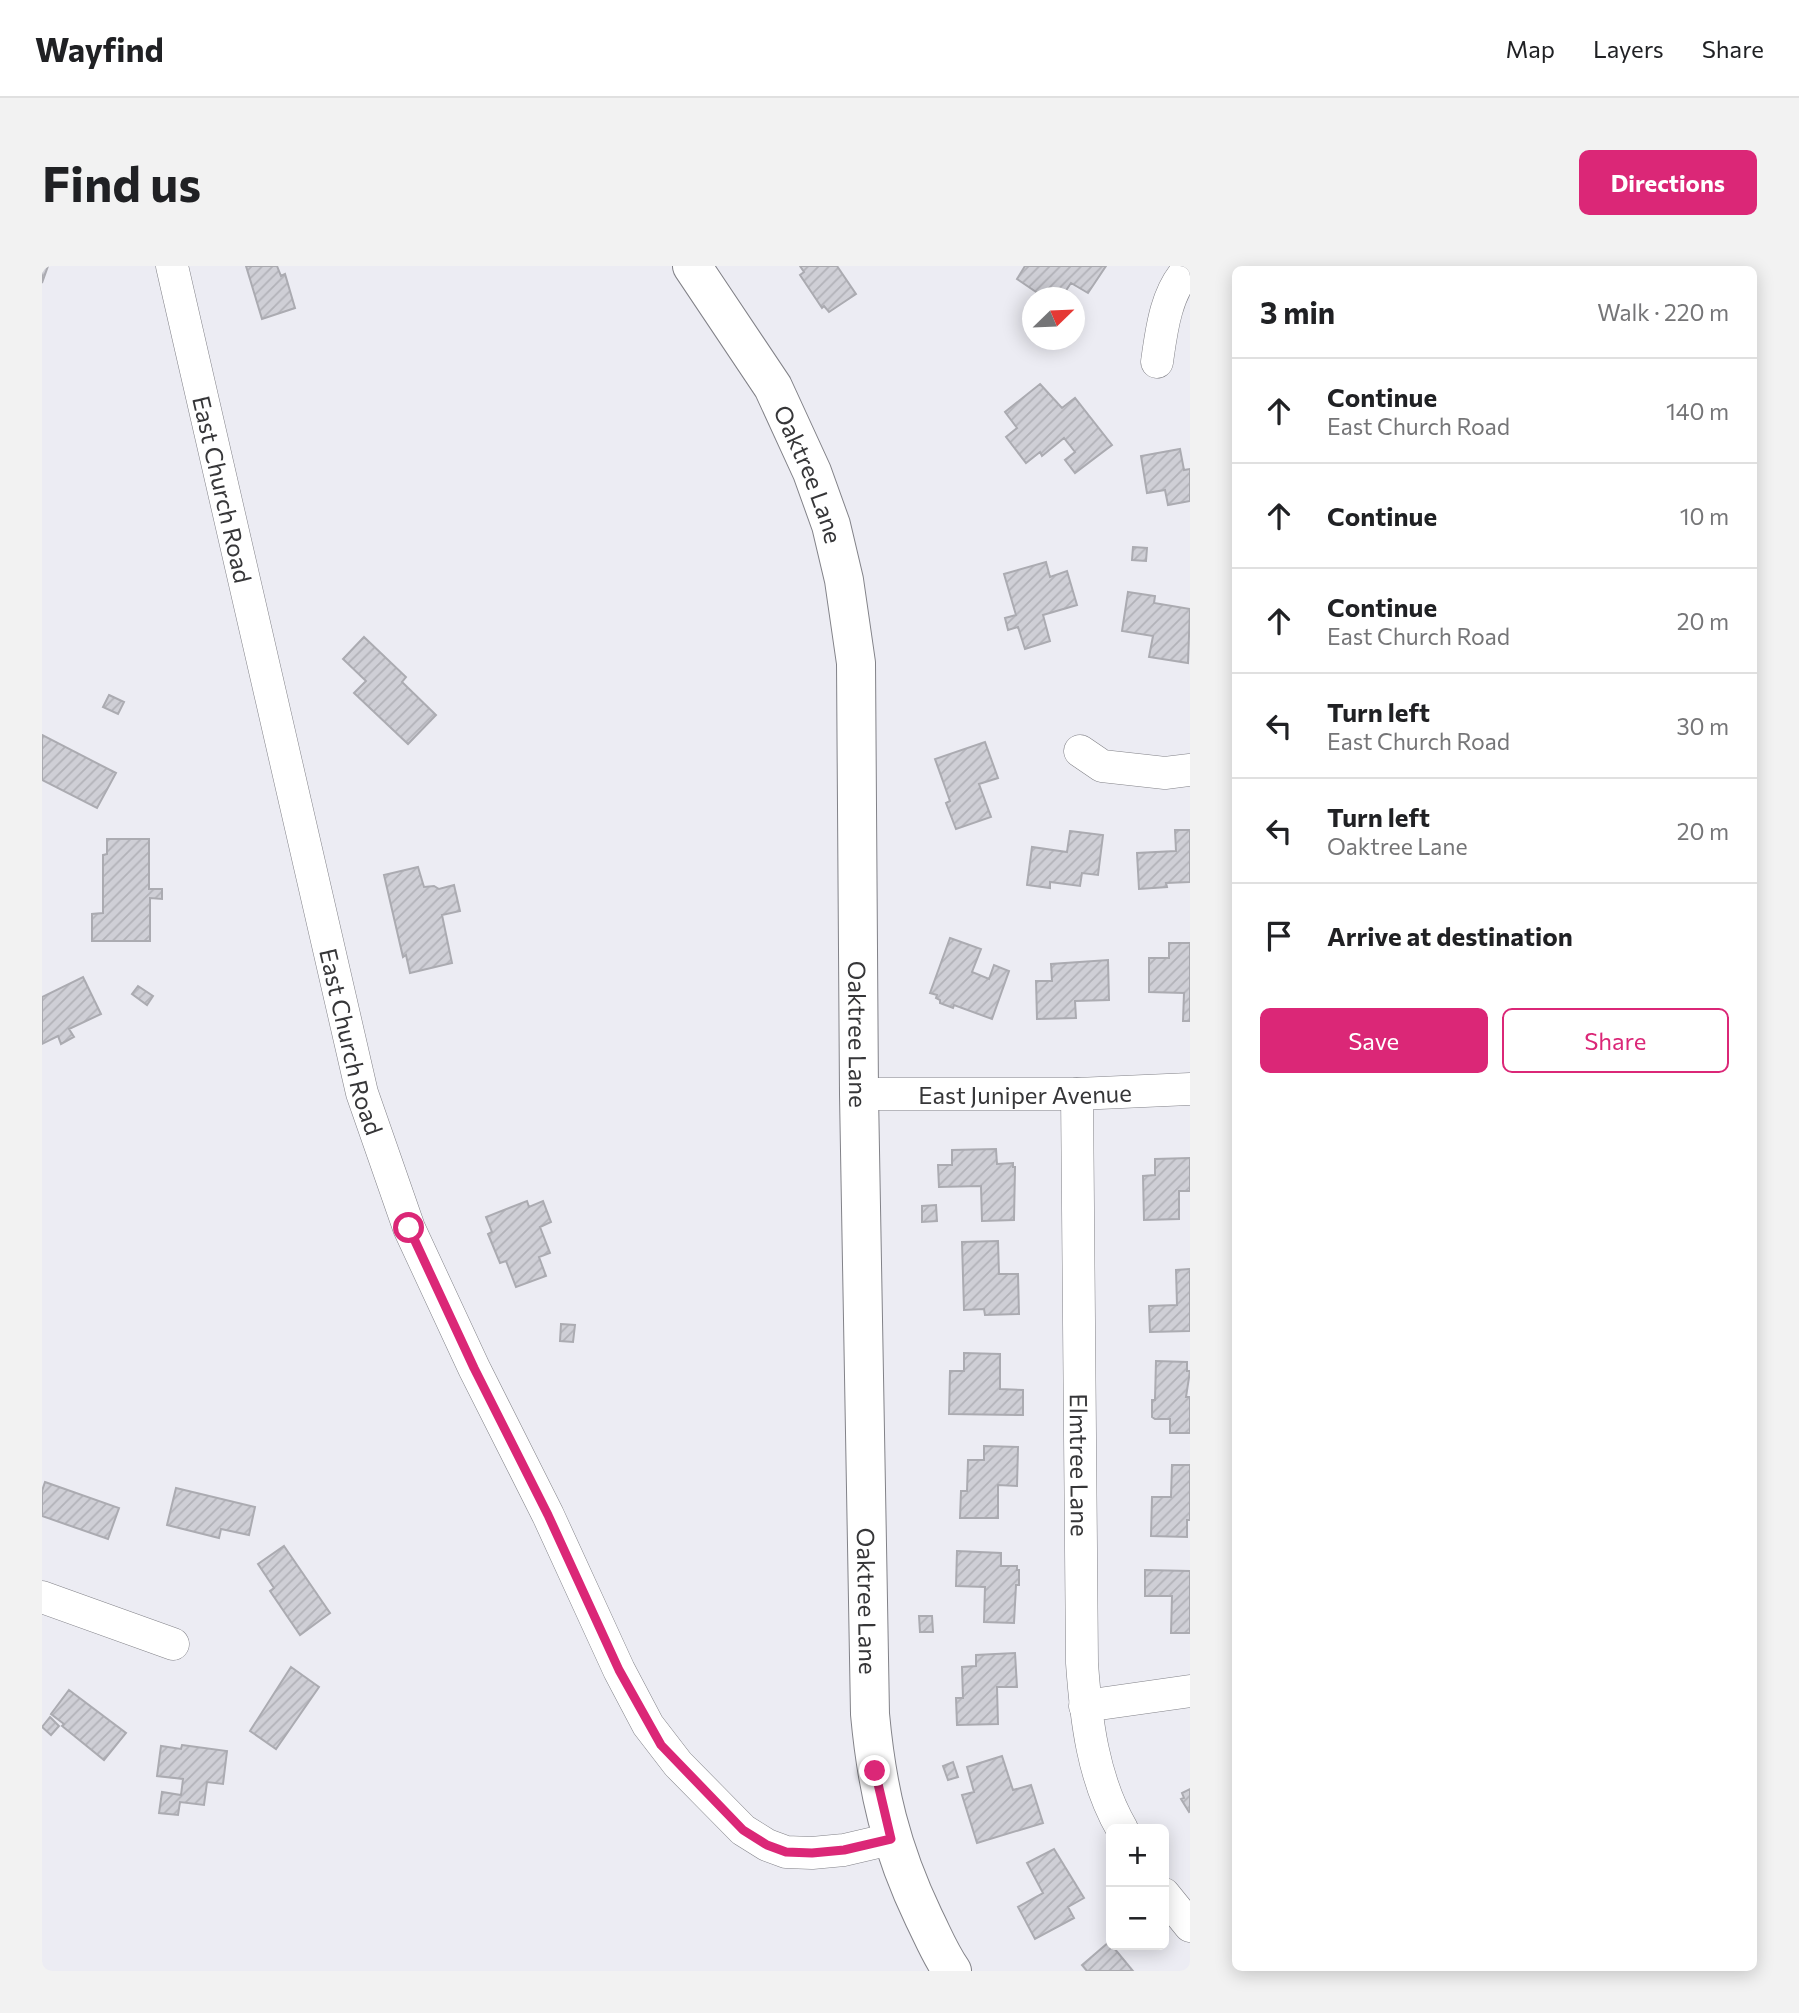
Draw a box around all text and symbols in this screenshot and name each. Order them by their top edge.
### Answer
text: Wayfind [35,28,164,69]
text: Map [1506,34,1555,63]
text: Layers [1593,34,1664,63]
text: Share [1702,34,1764,63]
button: Directions [1579,150,1757,215]
text: Find us [42,152,201,212]
north arrow [1022,287,1085,350]
text: 3 min [1260,293,1335,330]
text: Walk · 220 m [1597,298,1729,326]
text: Continue [1327,381,1437,412]
icon: ahead [1260,392,1298,430]
street label: East Church Road [188,393,259,586]
text: 140 m [1666,397,1729,425]
street label: Oaktree Lane [769,400,849,546]
text: East Church Road [1327,412,1510,440]
icon: ahead [1260,497,1298,535]
text: Continue [1327,500,1437,531]
text: 10 m [1680,502,1729,530]
text: Continue [1327,591,1437,622]
icon: ahead [1260,602,1298,640]
text: 20 m [1677,607,1729,635]
text: East Church Road [1327,622,1510,650]
text: Turn left [1327,696,1430,727]
icon: left [1260,707,1298,745]
text: 30 m [1676,712,1729,740]
text: East Church Road [1327,727,1510,755]
text: Turn left [1327,801,1430,832]
icon: left [1260,812,1298,850]
text: 20 m [1677,817,1729,845]
text: Oaktree Lane [1327,832,1468,860]
icon: arrive [1260,917,1298,955]
text: Arrive at destination [1327,920,1573,951]
street label: East Church Road [315,945,390,1138]
street label: Oaktree Lane [844,961,874,1108]
button: Save [1260,1008,1488,1073]
button: Share [1502,1008,1729,1073]
street label: East Juniper Avenue [918,1077,1132,1109]
route start [393,1212,424,1243]
street label: Elmtree Lane [1065,1393,1095,1537]
street label: Oaktree Lane [852,1527,884,1675]
route end [859,1755,890,1786]
map controls [1106,1824,1169,1950]
button: + [1106,1824,1169,1887]
button: − [1106,1887,1169,1950]

